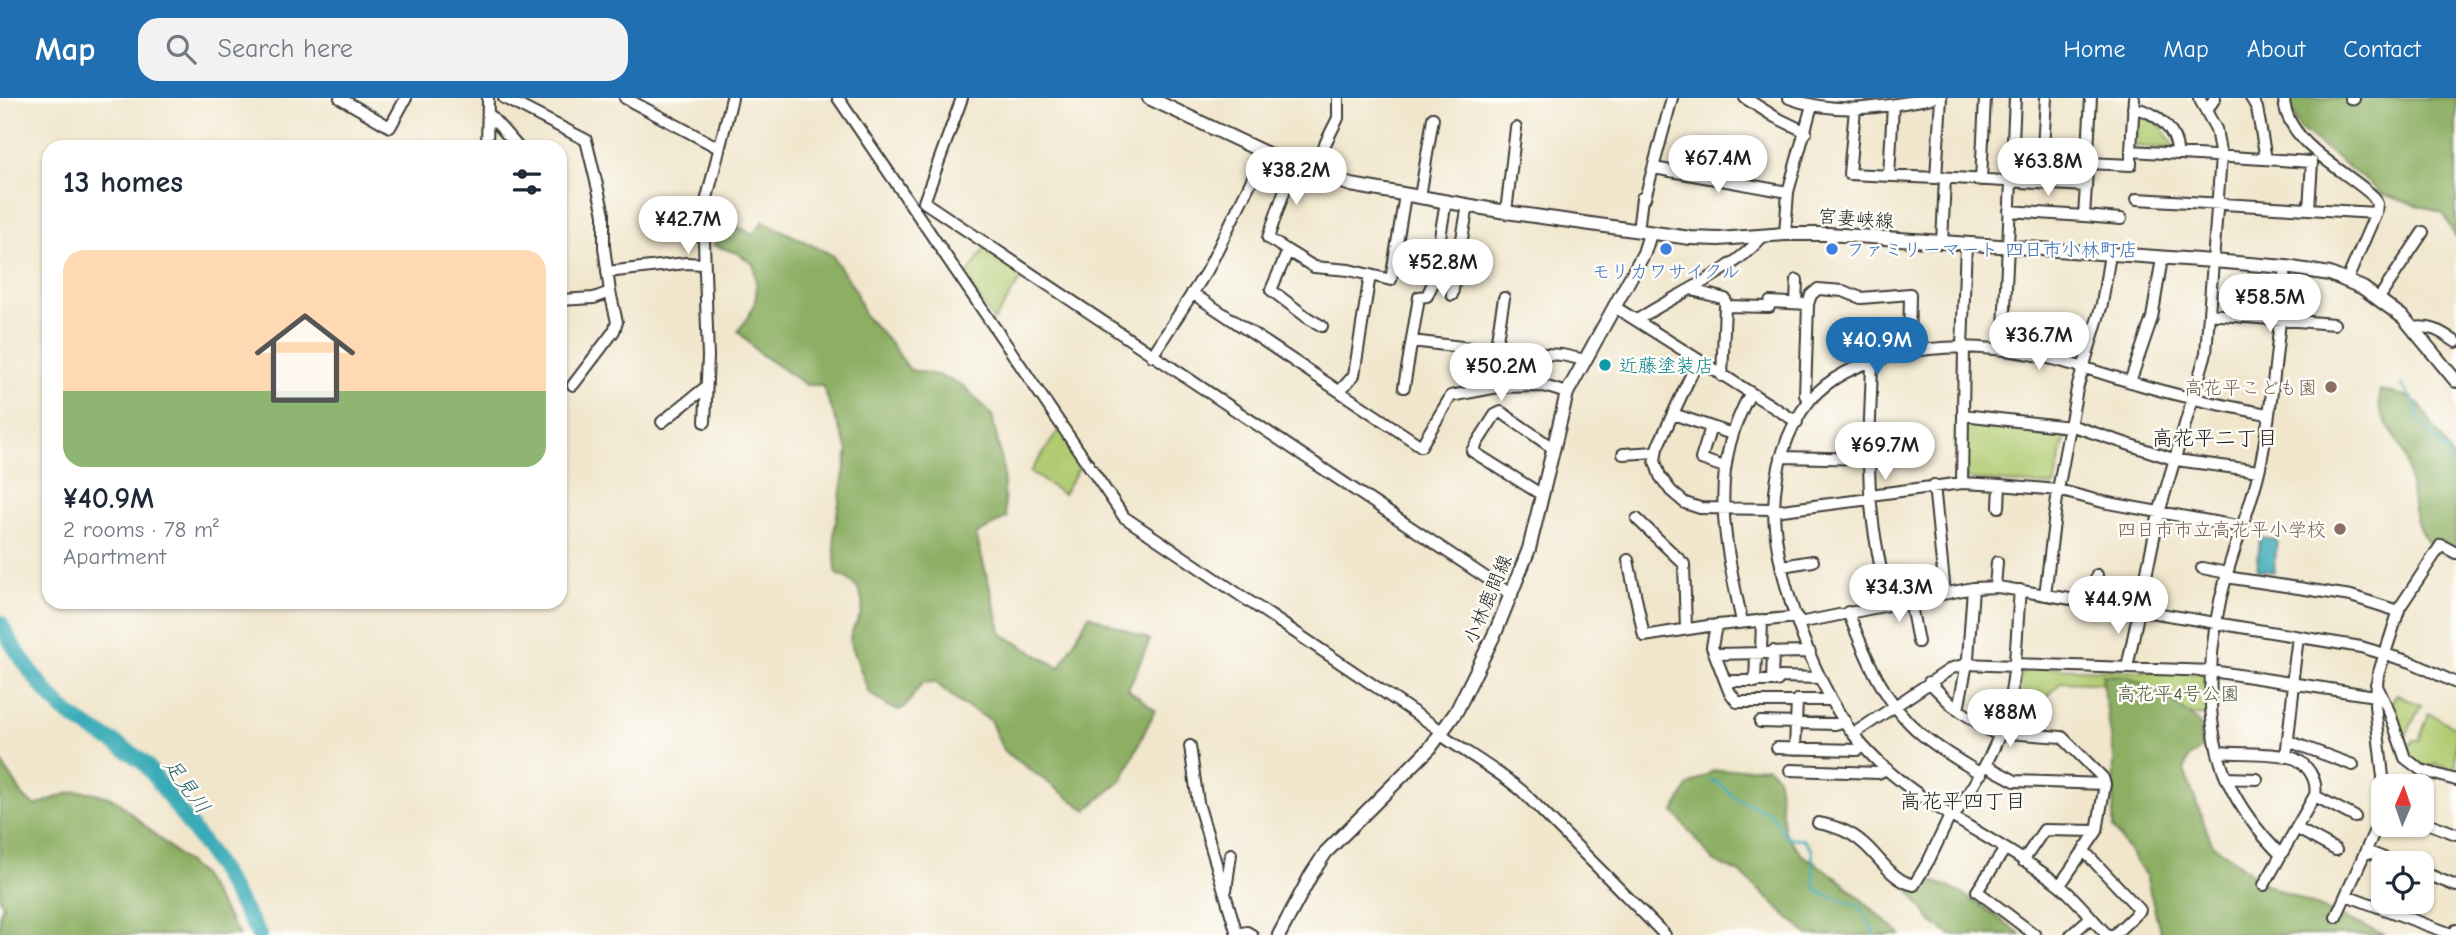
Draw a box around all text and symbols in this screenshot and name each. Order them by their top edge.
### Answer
search box [138,18,628,81]
text: Map [35,30,96,68]
icon: search [162,30,200,68]
text: Search here [218,34,353,64]
text: Home [2064,35,2125,63]
text: Map [2163,35,2209,63]
text: About [2247,35,2305,63]
text: Contact [2343,35,2421,63]
pin: ¥67.4M [1661,136,1775,195]
pin: ¥63.8M [1991,139,2105,198]
text: ¥67.4M [1684,144,1752,171]
text: ¥63.8M [2013,147,2083,174]
pin: ¥38.2M [1239,148,1353,207]
text: ¥38.2M [1262,156,1330,183]
icon: filters [508,163,546,201]
text: 13 homes [63,165,183,200]
pin: ¥42.7M [631,197,745,256]
text: ¥42.7M [655,205,721,232]
street label: 宮妻峡線 [1817,205,1895,233]
place label: ファミリーマート 四日市小林町店 [1846,239,2138,261]
pin: ¥52.8M [1386,240,1500,299]
marker: モリカワサイクル [1658,241,1674,257]
marker: ファミリーマート 四日市小林町店 [1824,241,1840,257]
text: ¥52.8M [1408,248,1478,275]
place label: モリカワサイクル [1592,261,1740,283]
pin: ¥58.5M [2213,274,2327,334]
text: ¥58.5M [2235,283,2305,310]
icon: home [242,295,368,421]
pin: ¥36.7M [1982,313,2096,372]
pin: ¥40.9M [1820,317,1934,377]
text: ¥36.7M [2005,321,2073,348]
text: ¥40.9M [1842,326,1912,353]
pin: ¥50.2M [1444,344,1558,403]
text: ¥50.2M [1466,352,1536,379]
place label: 近藤塗装店 [1619,355,1714,377]
marker: 近藤塗装店 [1597,357,1613,373]
place label: 高花平こども園 [2184,377,2317,399]
marker: 高花平こども園 [2323,379,2339,395]
pin: ¥69.7M [1828,422,1942,482]
district label: 高花平二丁目 [2152,426,2278,450]
text: ¥69.7M [1851,431,1919,458]
text: ¥40.9M [63,481,154,516]
text: 2 rooms · 78 m² [63,516,219,543]
place label: 四日市市立高花平小学校 [2117,519,2326,541]
marker: 四日市市立高花平小学校 [2332,521,2348,537]
text: Apartment [63,543,166,570]
street label: 小林鹿間線 [1459,551,1517,647]
pin: ¥34.3M [1842,564,1956,624]
text: ¥34.3M [1865,573,1933,600]
pin: ¥44.9M [2061,576,2175,636]
text: ¥44.9M [2084,585,2152,612]
park label: 高花平4号公園 [2116,683,2240,705]
pin: ¥88M [1969,690,2051,749]
text: ¥88M [1983,698,2037,725]
water label: 足見川 [159,753,215,819]
north arrow [2371,774,2434,836]
map controls [2371,774,2434,914]
district label: 高花平四丁目 [1900,789,2026,813]
button: locate [2371,851,2434,914]

